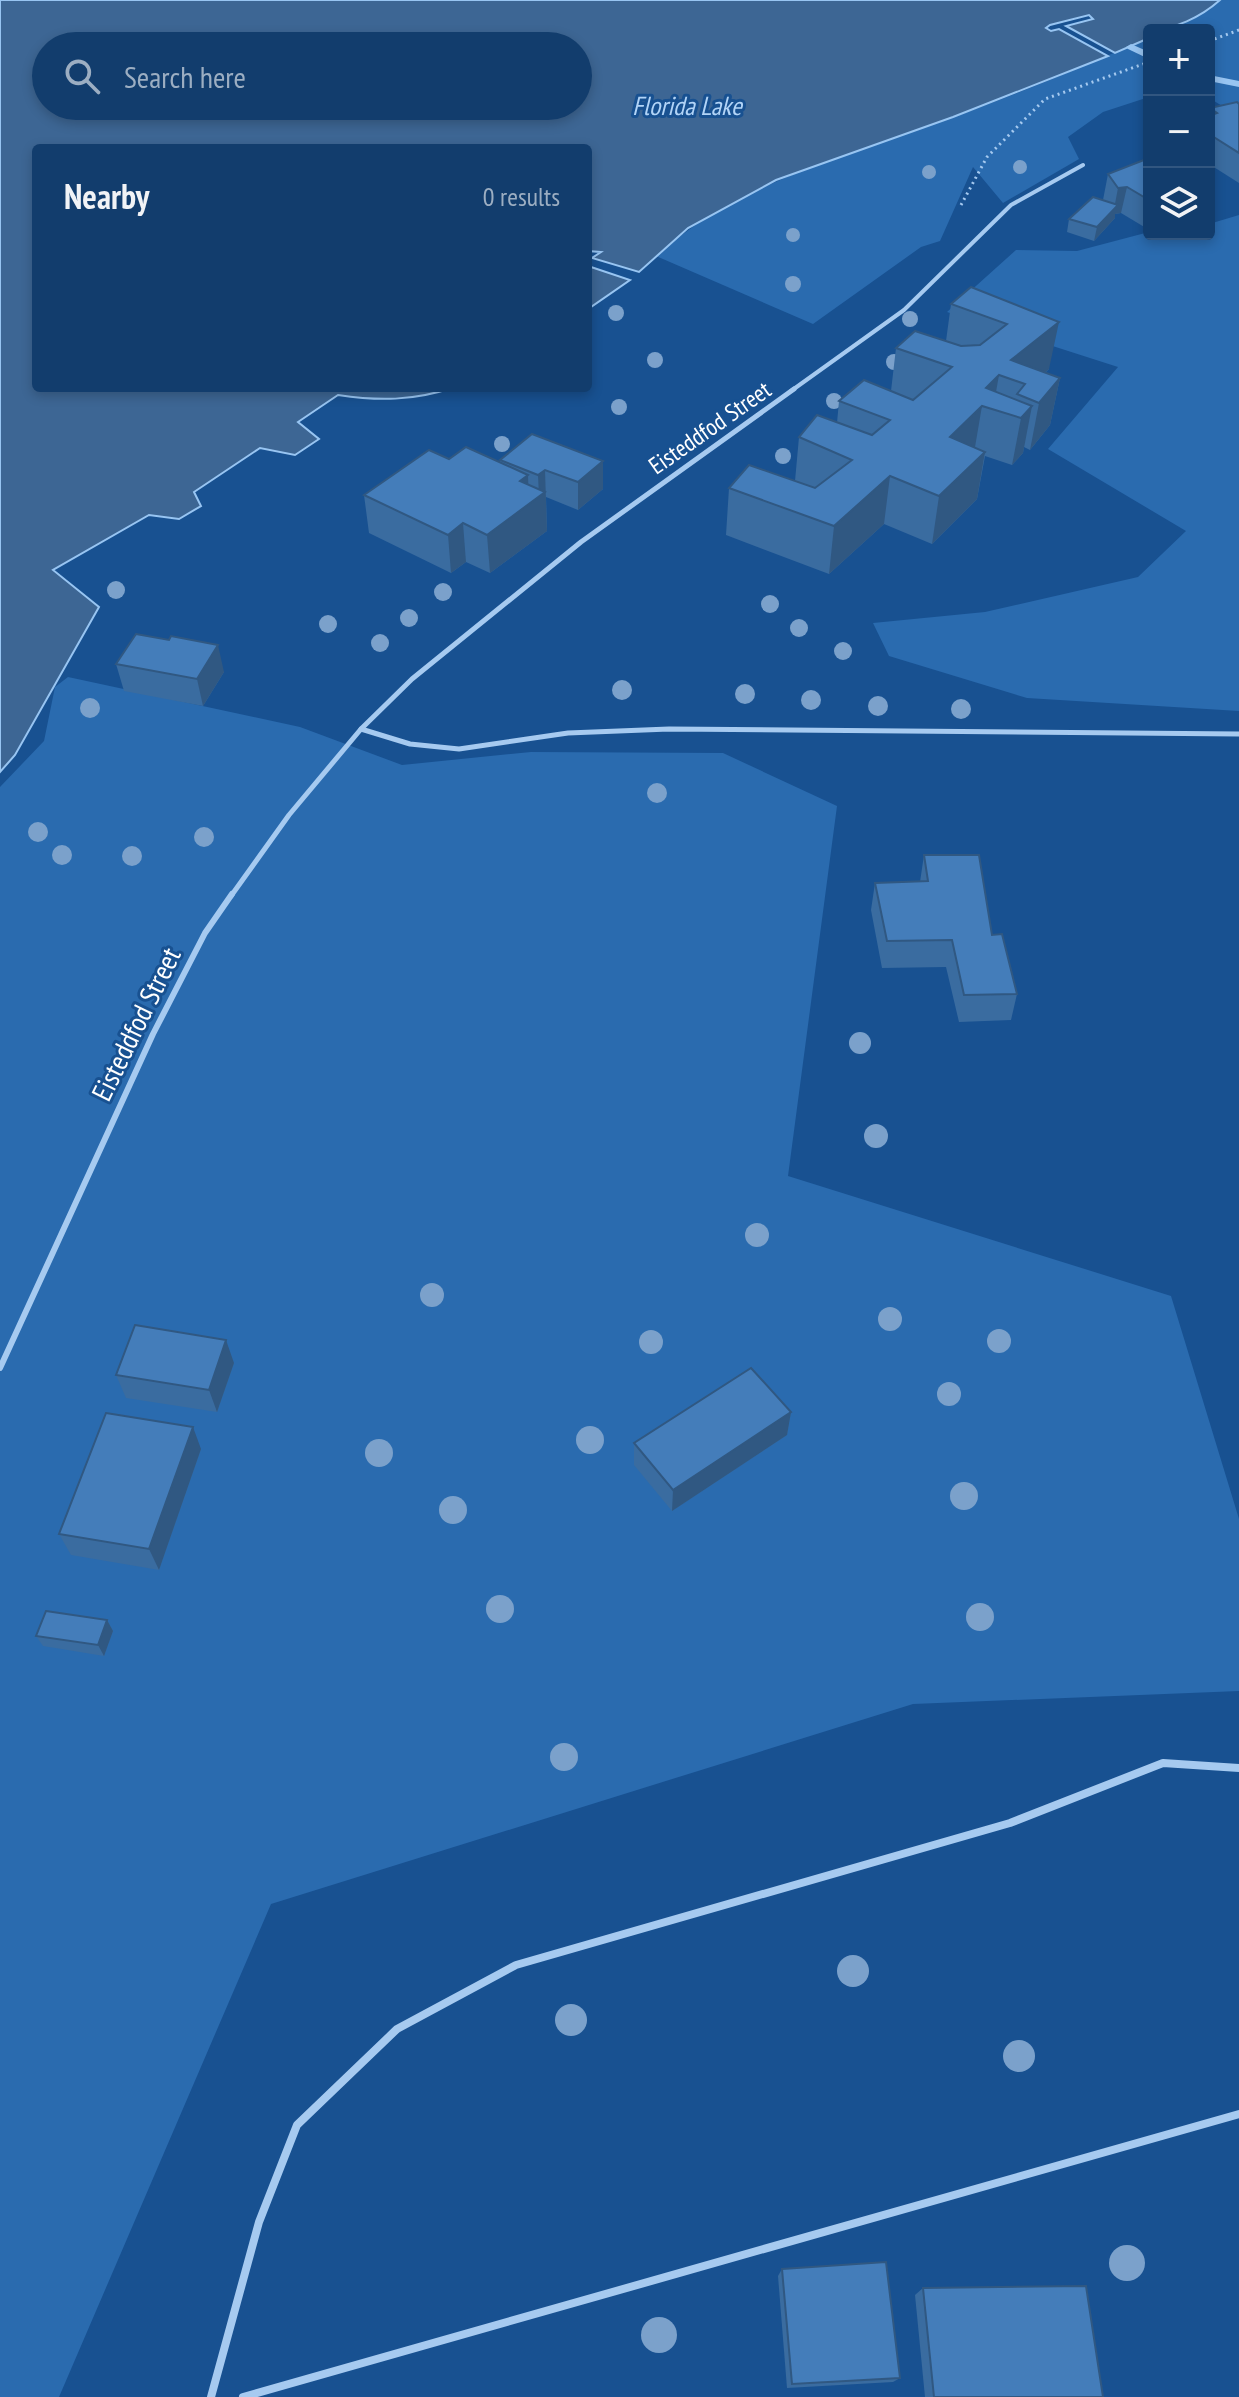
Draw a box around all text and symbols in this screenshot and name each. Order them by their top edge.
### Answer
map controls [1143,24,1215,240]
button: + [1143,24,1215,96]
search box [32,32,592,120]
icon: search [60,54,104,98]
text: Search here [124,57,246,96]
water label: Florida Lake [632,89,744,122]
button: − [1143,96,1215,168]
button: layers [1143,168,1215,240]
text: Nearby [64,174,149,218]
text: 0 results [483,180,560,213]
street label: Eisteddfod Street [643,374,777,481]
street label: Eisteddfod Street [83,941,189,1106]

